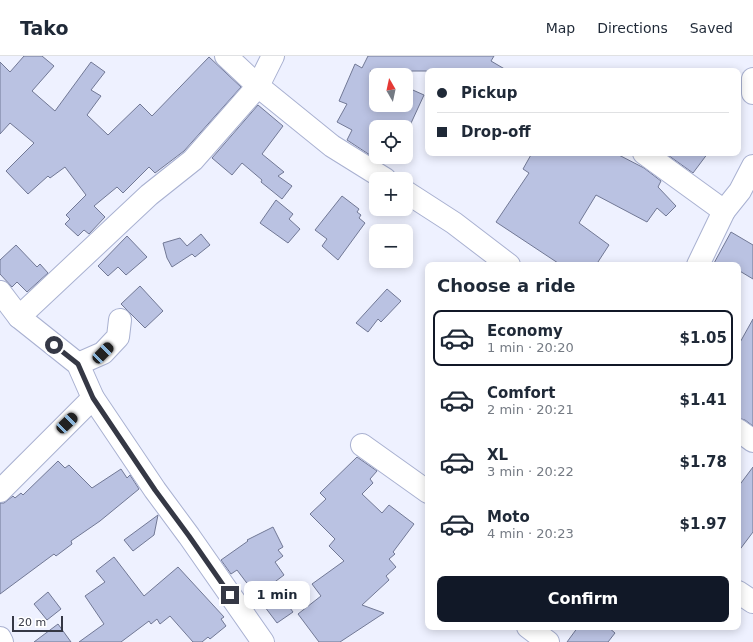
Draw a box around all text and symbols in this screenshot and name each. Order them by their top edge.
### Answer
text: Tako [20,17,69,39]
text: Map [546,20,575,36]
text: Directions [597,20,668,36]
text: Saved [690,20,733,36]
north arrow [369,68,413,112]
map controls [369,68,413,268]
text: Pickup [461,84,517,102]
button: locate [369,120,413,164]
text: Drop-off [461,123,531,141]
button: + [369,172,413,216]
button: − [369,224,413,268]
text: Choose a ride [437,275,576,296]
icon: car [439,320,475,356]
text: Economy [487,322,563,340]
text: $1.05 [680,329,727,347]
route start [45,336,63,354]
car [90,340,116,366]
text: 1 min · 20:20 [487,340,574,355]
icon: car [439,382,475,418]
text: Comfort [487,384,555,402]
text: $1.41 [680,391,727,409]
text: 2 min · 20:21 [487,402,574,417]
car [54,410,80,436]
icon: car [439,444,475,480]
text: XL [487,446,508,464]
text: $1.78 [680,453,727,471]
text: 3 min · 20:22 [487,464,574,479]
icon: car [439,506,475,542]
text: Moto [487,508,530,526]
text: $1.97 [680,515,727,533]
text: 4 min · 20:23 [487,526,574,541]
button: Confirm [437,576,729,622]
callout: 1 min [244,581,310,609]
route end [221,586,239,604]
text: 1 min [257,587,297,602]
scale bar [12,614,63,633]
text: 20 m [18,616,46,629]

